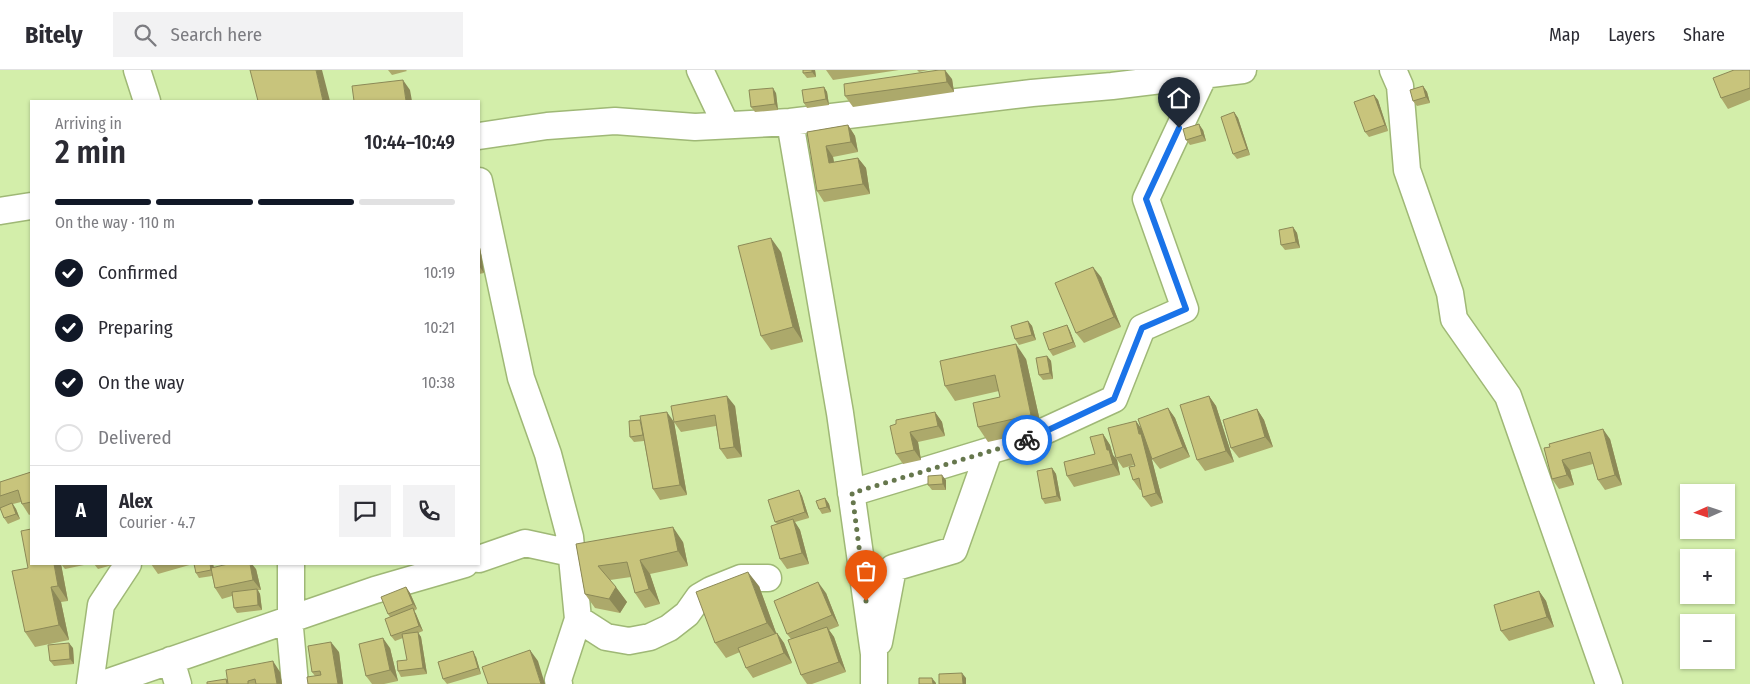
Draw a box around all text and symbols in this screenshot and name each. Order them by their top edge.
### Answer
search box [113,12,463,57]
text: Bitely [25,21,83,49]
icon: search [131,21,159,49]
text: Search here [171,23,262,46]
text: Map [1549,24,1580,46]
text: Layers [1608,24,1655,46]
text: Share [1683,24,1725,46]
pin [1158,77,1200,128]
icon: home [1165,84,1193,112]
text: Arriving in [55,114,122,133]
text: 10:44–10:49 [364,131,455,154]
text: 2 min [55,133,126,171]
text: On the way · 110 m [55,213,175,232]
icon: check [55,259,83,287]
text: Confirmed [98,261,178,284]
text: 10:19 [424,263,455,282]
icon: check [55,314,83,342]
text: Preparing [98,316,173,339]
text: 10:21 [424,318,455,337]
icon: check [55,369,83,397]
text: On the way [98,371,184,394]
text: 10:38 [422,373,455,392]
courier [1002,415,1052,465]
text: Delivered [98,426,172,449]
icon: bike [1013,426,1041,454]
north arrow [1680,484,1735,539]
map controls [1680,484,1735,669]
button: chat [339,485,391,537]
button: phone [403,485,455,537]
text: Alex [119,490,153,513]
text: A [76,499,86,522]
text: Courier · 4.7 [119,513,195,532]
button: + [1680,549,1735,604]
pin [845,550,887,601]
icon: bag [852,557,880,585]
button: − [1680,614,1735,669]

